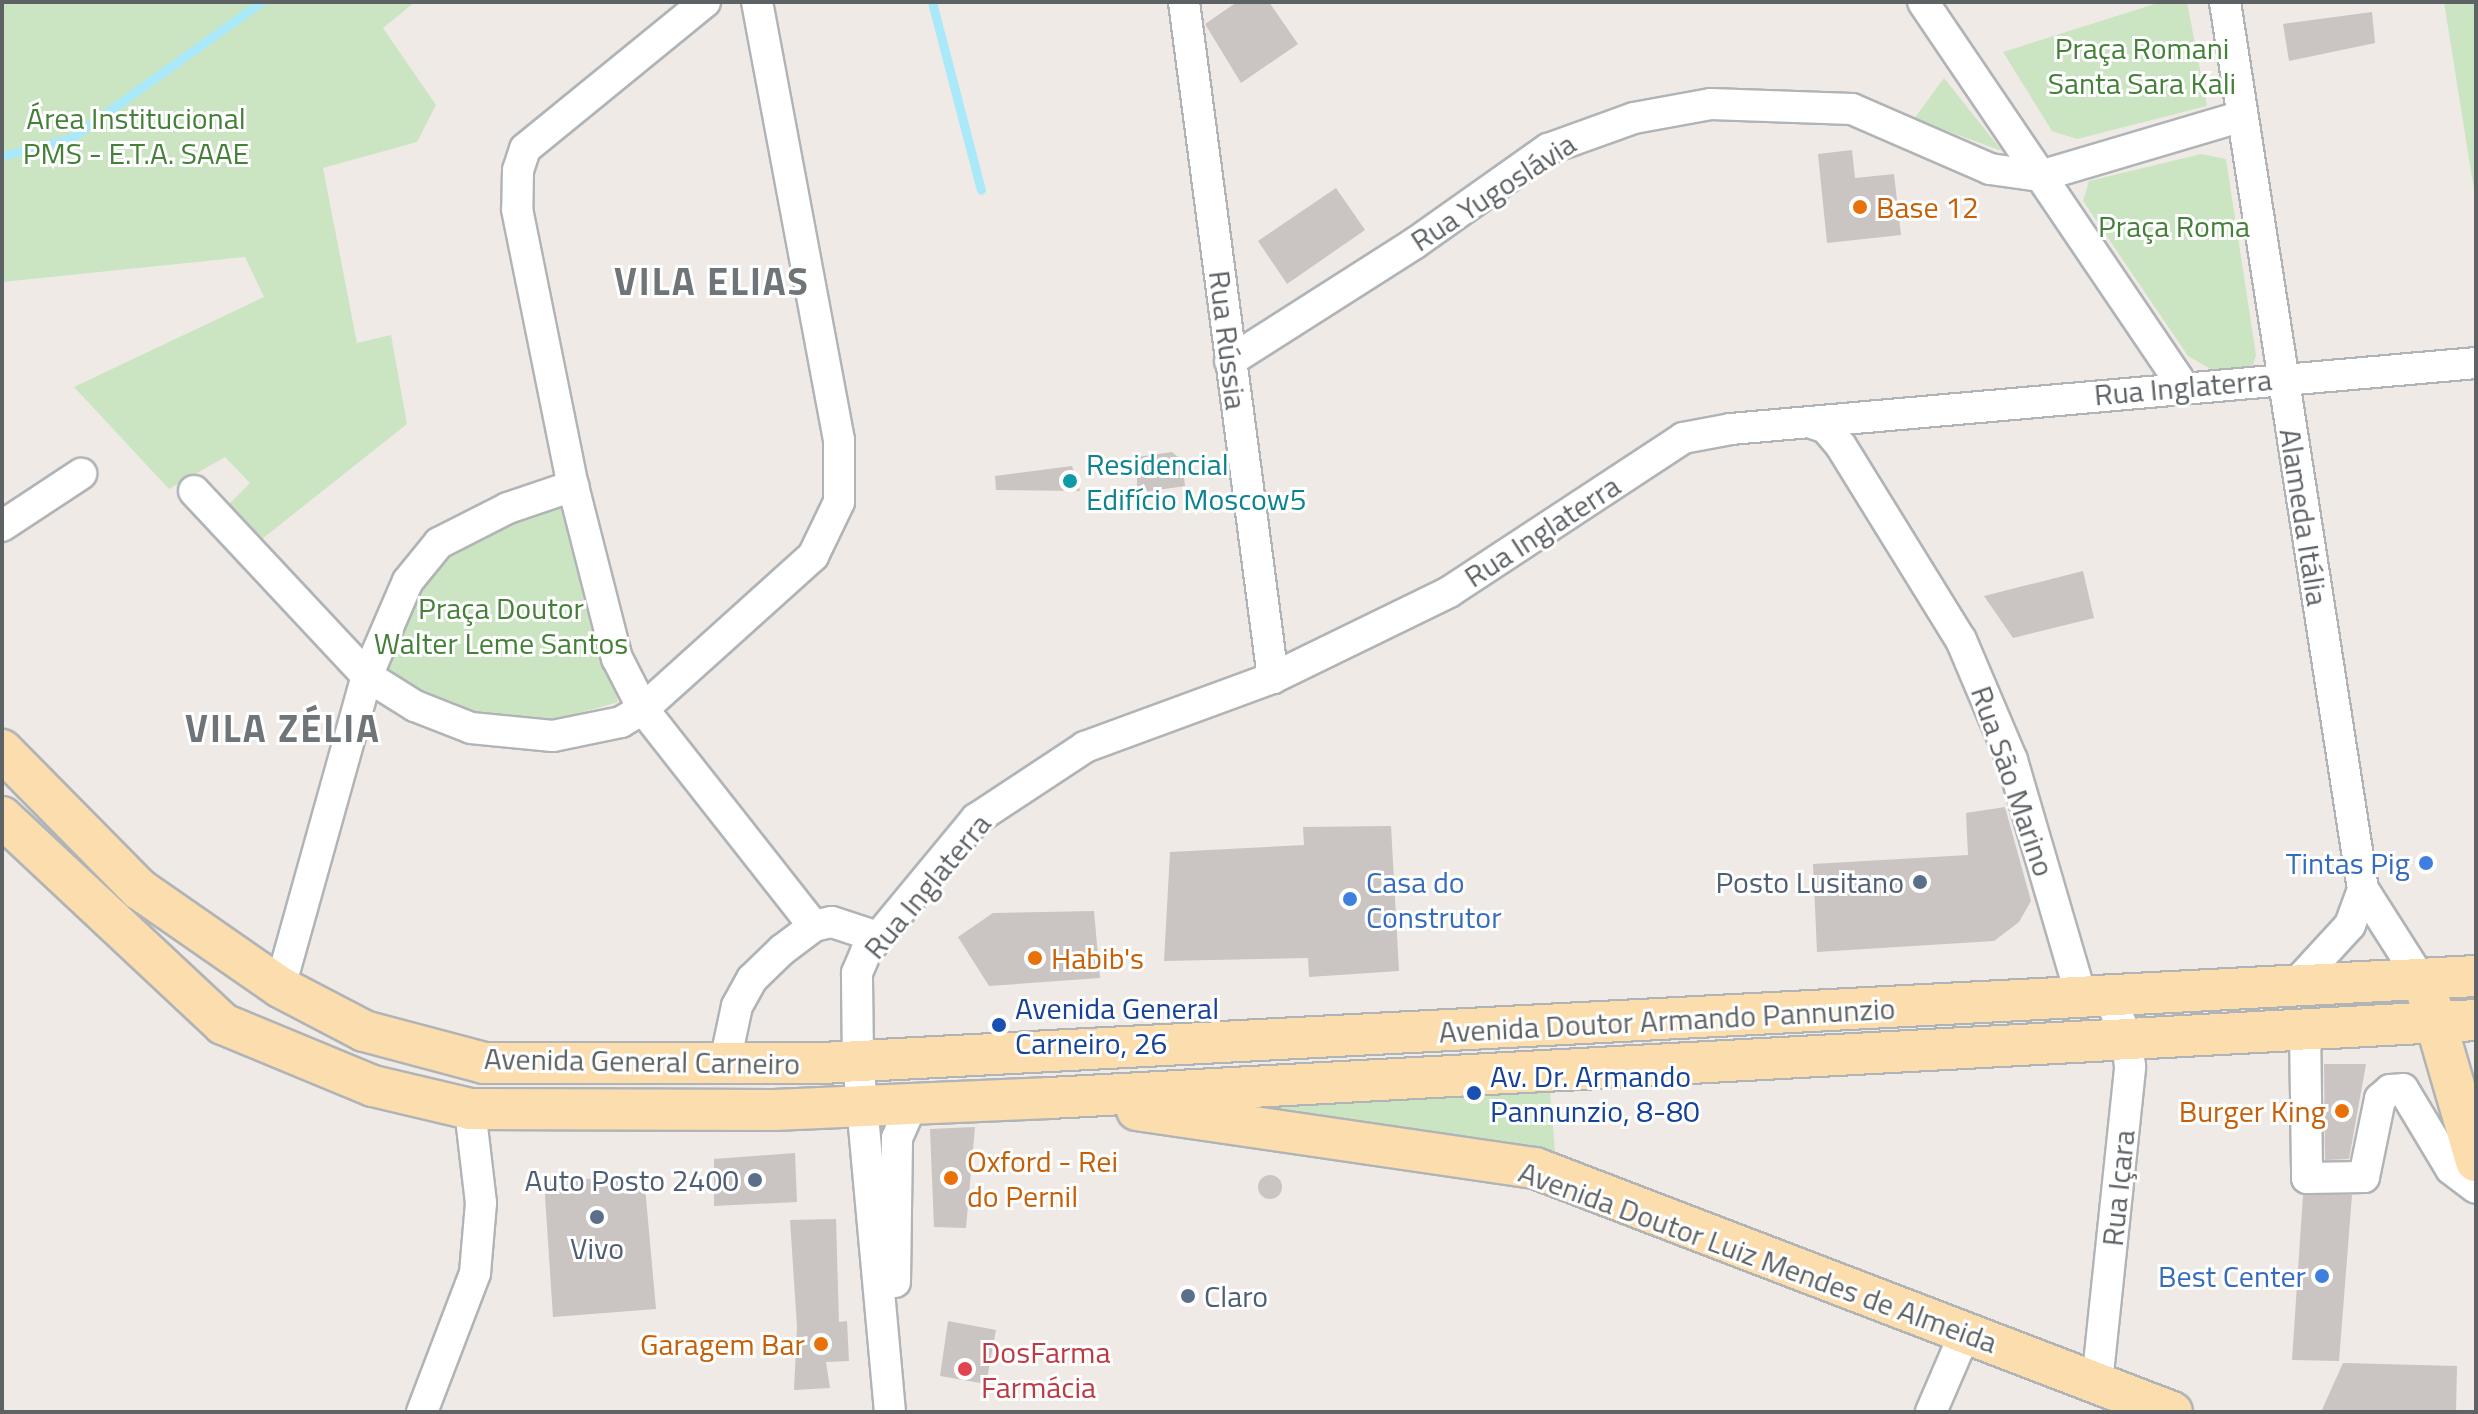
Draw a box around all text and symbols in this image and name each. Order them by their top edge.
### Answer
park label: Praça Romani Santa Sara Kali [2048,30,2236,100]
park label: Área Institucional PMS - E.T.A. SAAE [23,100,249,170]
street label: Rua Yugoslávia [1404,125,1582,259]
place label: Base 12 [1876,189,1979,225]
marker: Base 12 [1851,198,1869,216]
park label: Praça Roma [2098,208,2250,244]
district label: VILA ELIAS [614,259,810,305]
street label: Rua Rússia [1202,268,1254,412]
street label: Rua Inglaterra [2093,361,2273,413]
street label: Alameda Itália [2272,426,2336,608]
place label: Residencial Edifício Moscow5 [1086,446,1306,516]
street label: Rua Inglaterra [1457,467,1627,595]
marker: Residencial Edifício Moscow5 [1061,472,1079,490]
park label: Praça Doutor Walter Leme Santos [374,590,628,660]
street label: Rua São Marino [1964,681,2062,881]
district label: VILA ZÉLIA [185,706,381,752]
street label: Rua Inglaterra [856,806,998,966]
place label: Tintas Pig [2286,845,2410,881]
marker: Tintas Pig [2417,854,2435,872]
place label: Casa do Construtor [1366,864,1502,934]
place label: Posto Lusitano [1715,864,1904,900]
marker: Posto Lusitano [1911,873,1929,891]
marker: Casa do Construtor [1341,890,1359,908]
place label: Habib's [1051,940,1144,976]
marker: Habib's [1026,949,1044,967]
place label: Avenida General Carneiro, 26 [1015,990,1219,1060]
street label: Avenida Doutor Armando Pannunzio [1438,990,1896,1050]
marker: Avenida General Carneiro, 26 [990,1016,1008,1034]
street label: Avenida General Carneiro [484,1040,800,1082]
place label: Av. Dr. Armando Pannunzio, 8-80 [1490,1058,1700,1128]
marker: Av. Dr. Armando Pannunzio, 8-80 [1465,1084,1483,1102]
place label: Burger King [2179,1093,2326,1129]
marker: Burger King [2333,1102,2351,1120]
street label: Rua Içara [2094,1128,2142,1248]
place label: Oxford - Rei do Pernil [967,1143,1118,1214]
street label: Avenida Doutor Luiz Mendes de Almeida [1514,1154,2002,1360]
place label: Auto Posto 2400 [525,1162,739,1198]
marker: Oxford - Rei do Pernil [942,1169,960,1187]
marker: Auto Posto 2400 [746,1171,764,1189]
marker: Vivo [588,1208,606,1226]
place label: Vivo [570,1230,624,1266]
place label: Best Center [2158,1258,2306,1294]
marker: Best Center [2313,1267,2331,1285]
place label: Claro [1204,1278,1268,1314]
marker: Claro [1179,1287,1197,1305]
place label: Garagem Bar [640,1326,805,1362]
place label: DosFarma Farmácia [981,1334,1110,1404]
marker: Garagem Bar [812,1335,830,1353]
marker: DosFarma Farmácia [956,1360,974,1378]

